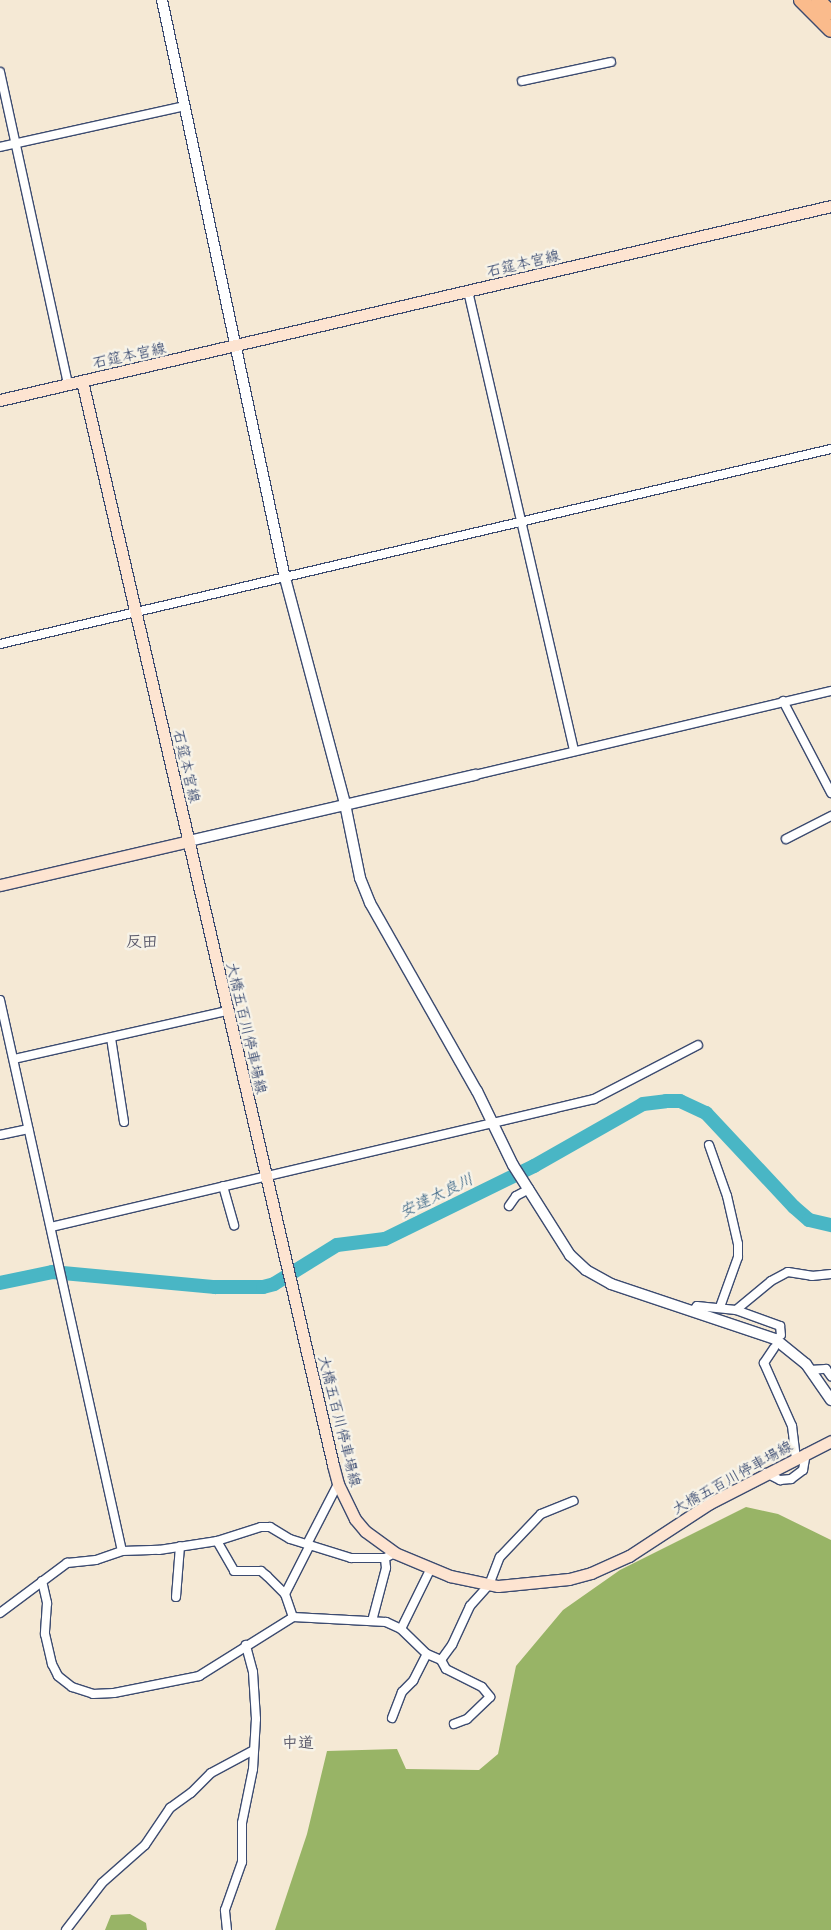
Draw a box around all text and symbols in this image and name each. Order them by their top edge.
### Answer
street label: 石筵本宮線 [484,246,562,280]
street label: 石筵本宮線 [90,338,168,372]
street label: 石筵本宮線 [170,727,204,805]
district label: 反田 [126,931,158,951]
street label: 大橋五百川停車場線 [223,960,271,1096]
water label: 安達太良川 [396,1169,476,1221]
street label: 大橋五百川停車場線 [315,1353,365,1489]
street label: 大橋五百川停車場線 [669,1436,795,1518]
district label: 中道 [282,1732,314,1752]

